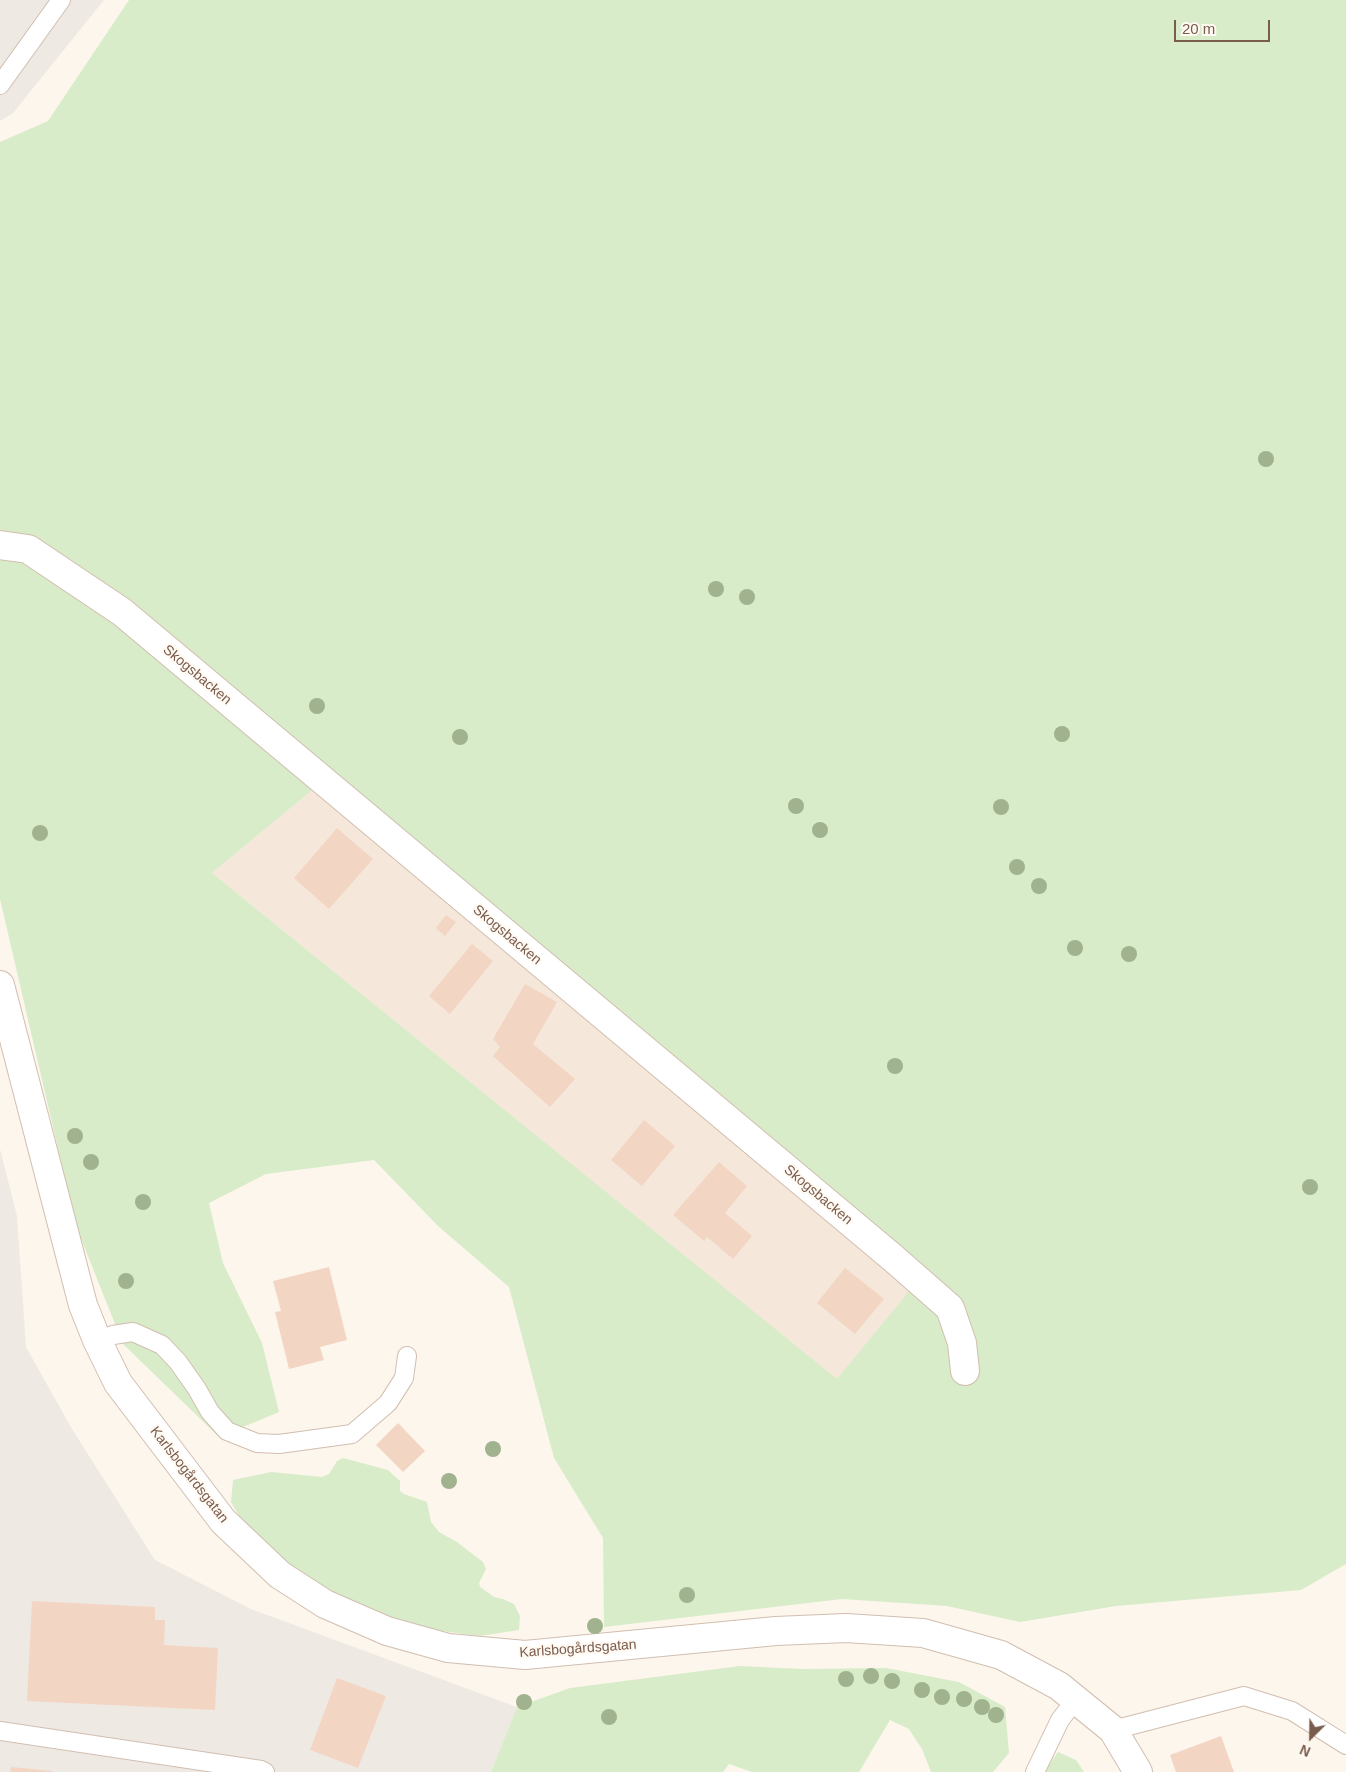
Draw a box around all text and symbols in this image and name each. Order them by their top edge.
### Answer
scale bar [1176,10,1272,42]
text: 20 m [1182,20,1215,37]
street label: Skogsbacken [159,642,235,708]
street label: Skogsbacken [469,902,545,968]
street label: Skogsbacken [780,1162,856,1228]
street label: Karlsbogårdsgatan [146,1424,232,1526]
street label: Karlsbogårdsgatan [519,1637,637,1661]
north arrow [1286,1712,1336,1762]
text: N [1297,1741,1313,1760]

